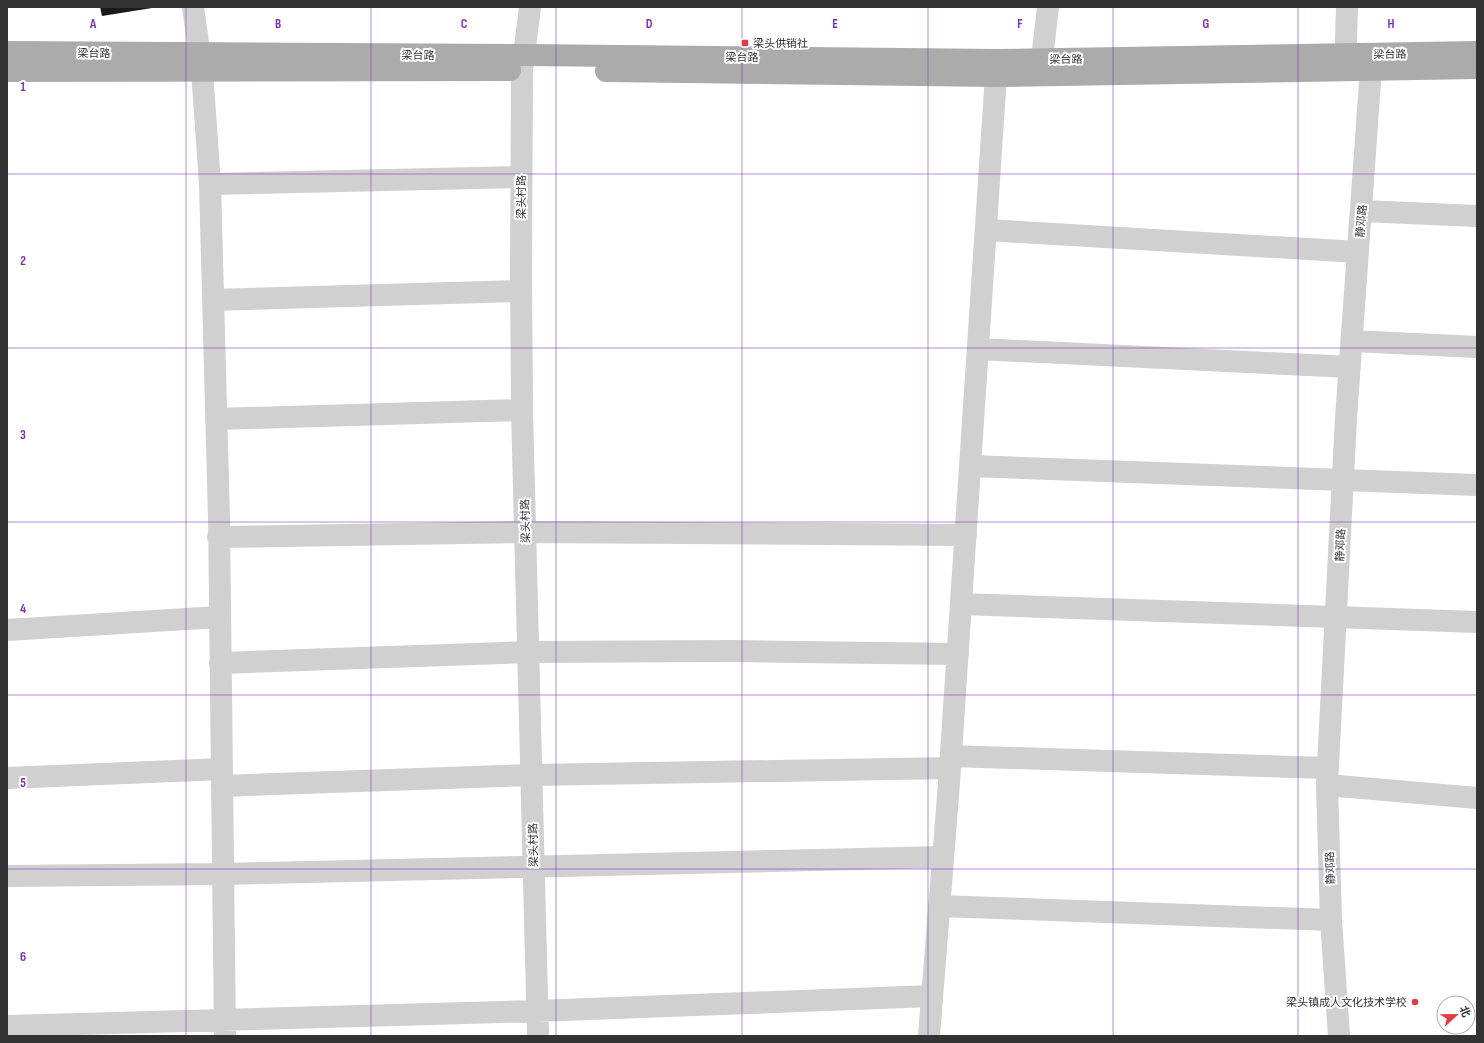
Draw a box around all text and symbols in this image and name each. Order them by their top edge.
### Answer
text: A [89,16,97,32]
text: B [275,16,281,32]
text: C [461,16,468,32]
text: D [646,16,653,32]
text: E [832,16,838,32]
text: F [1017,16,1023,32]
text: G [1203,16,1210,32]
text: H [1388,16,1395,32]
place label: 梁头供销社 [753,37,808,50]
marker: 梁头供销社 [740,38,750,48]
street label: 梁台路 [78,47,111,60]
street label: 梁台路 [1373,48,1407,61]
street label: 梁台路 [402,49,435,62]
street label: 梁台路 [726,51,759,64]
street label: 梁台路 [1049,53,1083,66]
text: 1 [20,79,26,95]
street label: 梁头村路 [515,175,528,219]
street label: 静邓路 [1354,204,1369,238]
text: 2 [20,253,26,269]
text: 3 [20,427,26,443]
street label: 梁头村路 [519,499,532,543]
street label: 静邓路 [1333,528,1348,562]
text: 4 [20,601,26,617]
text: 5 [20,775,26,791]
street label: 梁头村路 [527,823,540,867]
street label: 静邓路 [1323,851,1338,885]
text: 6 [20,949,26,965]
north arrow [1436,995,1476,1035]
place label: 梁头镇成人文化技术学校 [1286,996,1407,1009]
marker: 梁头镇成人文化技术学校 [1410,997,1420,1007]
text: 北 [1457,1004,1473,1019]

